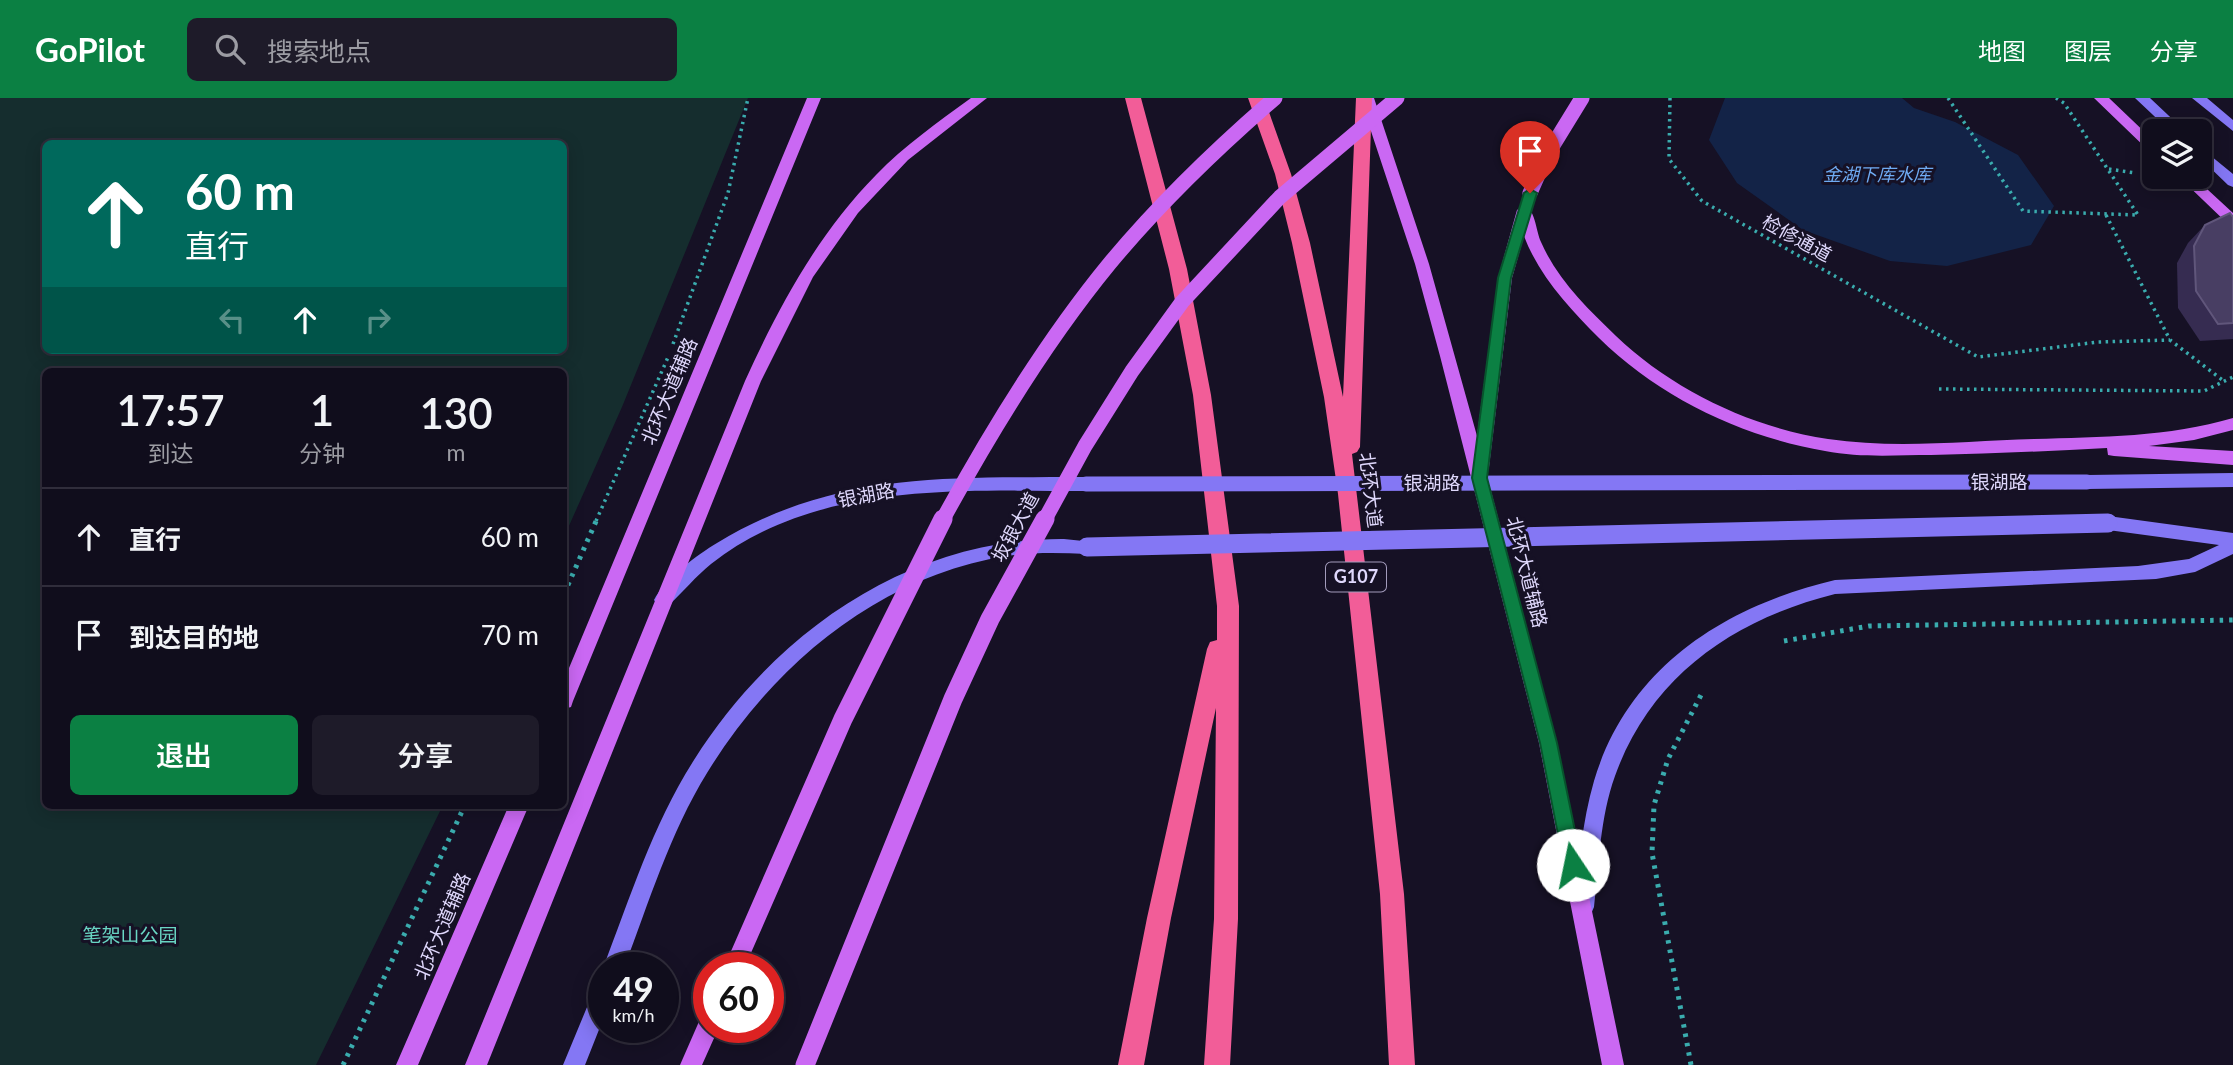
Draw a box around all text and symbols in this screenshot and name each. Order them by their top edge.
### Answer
search box [187,18,677,81]
text: GoPilot [35,29,145,69]
icon: search [211,30,249,68]
text: 搜索地点 [267,35,371,67]
text: 地图 [1978,36,2026,65]
text: 图层 [2064,36,2112,65]
text: 分享 [2150,36,2198,65]
map controls [2142,119,2212,189]
button: layers [2142,119,2212,189]
pin [1500,121,1560,193]
icon: arrive [1511,132,1549,170]
text: 60 m [185,162,295,220]
water label: 金湖下库水库 [1823,163,1934,185]
icon: ahead [70,168,161,259]
street label: 检修通道 [1758,209,1836,266]
text: 直行 [185,226,249,265]
icon: left [213,301,251,339]
icon: ahead [286,301,324,339]
icon: right [359,301,397,339]
street label: 北环大道辅路 [636,334,701,448]
text: 17:57 [116,385,225,435]
text: 1 [310,385,334,435]
text: 130 [419,388,493,438]
text: m [447,438,465,466]
text: 到达 [147,439,193,467]
text: 分钟 [299,439,345,467]
street label: 北环大道 [1355,451,1388,529]
street label: 银湖路 [1970,470,2028,493]
street label: 银湖路 [1403,471,1461,494]
street label: 银湖路 [836,478,896,511]
street label: 坂银大道 [986,488,1043,566]
street label: 北环大道辅路 [1503,514,1552,630]
icon: ahead [70,518,108,556]
text: 60 m [481,521,539,553]
text: 直行 [129,523,181,555]
road number: G107 [1326,562,1386,592]
icon: arrive [70,616,108,654]
text: 70 m [481,619,539,651]
text: 到达目的地 [129,621,259,653]
button: 退出 [70,715,298,795]
button: 分享 [312,715,539,795]
position arrow [1536,828,1610,902]
street label: 北环大道辅路 [409,869,474,983]
park label: 笔架山公园 [82,923,178,946]
speed limit sign: 60 [693,952,784,1043]
text: 49 [613,967,654,1009]
text: km/h [612,1004,655,1026]

